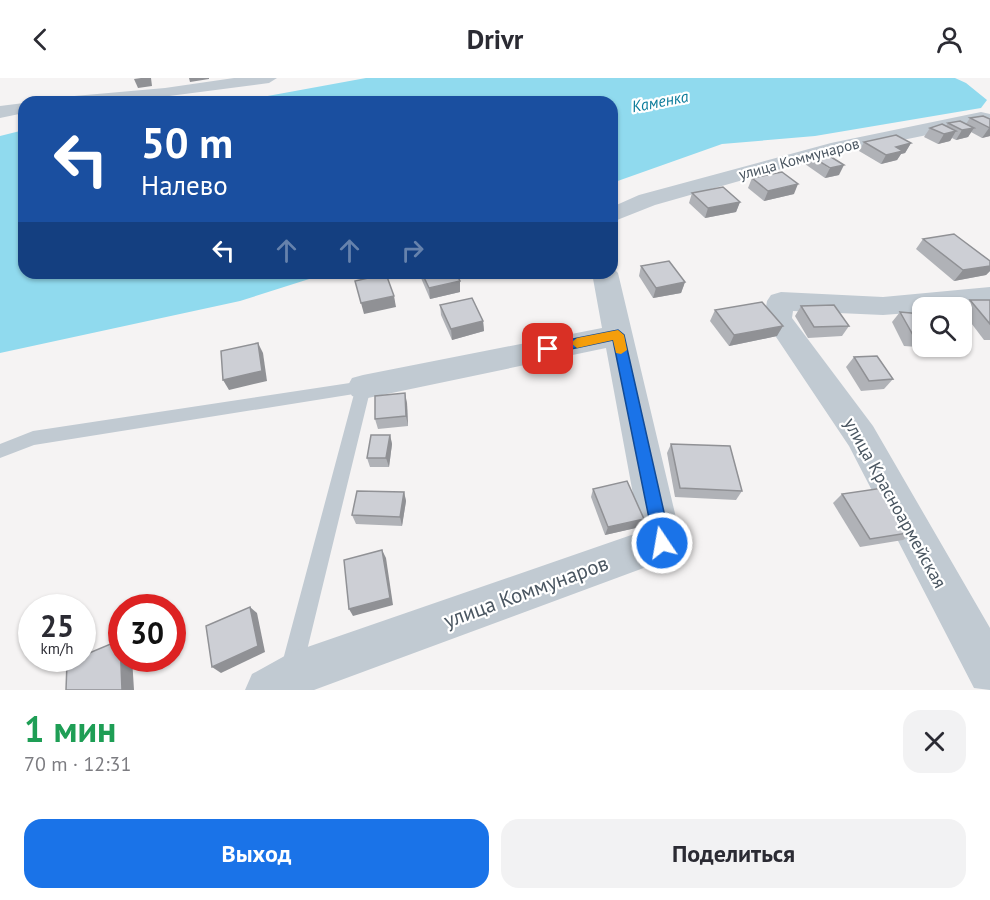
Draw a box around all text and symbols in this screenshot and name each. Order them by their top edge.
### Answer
text: Drivr [467,22,523,56]
icon: back [24,23,57,56]
icon: person [933,23,966,56]
water label: Каменка [630,86,690,116]
text: 50 m [141,115,233,170]
icon: left [42,120,120,198]
street label: улица Коммунаров [737,133,861,184]
text: Налево [141,168,228,202]
icon: left [207,234,240,267]
icon: ahead [270,234,303,267]
icon: ahead [333,234,366,267]
icon: right [396,234,429,267]
map controls [912,297,972,357]
button: search [912,297,972,357]
pin [522,323,573,374]
icon: arrive [531,332,564,365]
street label: улица Красноармейская [839,414,952,592]
position arrow [630,511,694,575]
street label: улица Коммунаров [440,549,612,634]
speed limit sign: 30 [108,594,186,672]
text: 25 [40,606,74,645]
text: km/h [41,639,73,658]
text: 1 мин [24,705,116,752]
button: close [903,710,966,773]
text: 70 m · 12:31 [24,751,131,777]
button: Выход [24,819,489,888]
button: Поделиться [501,819,966,888]

